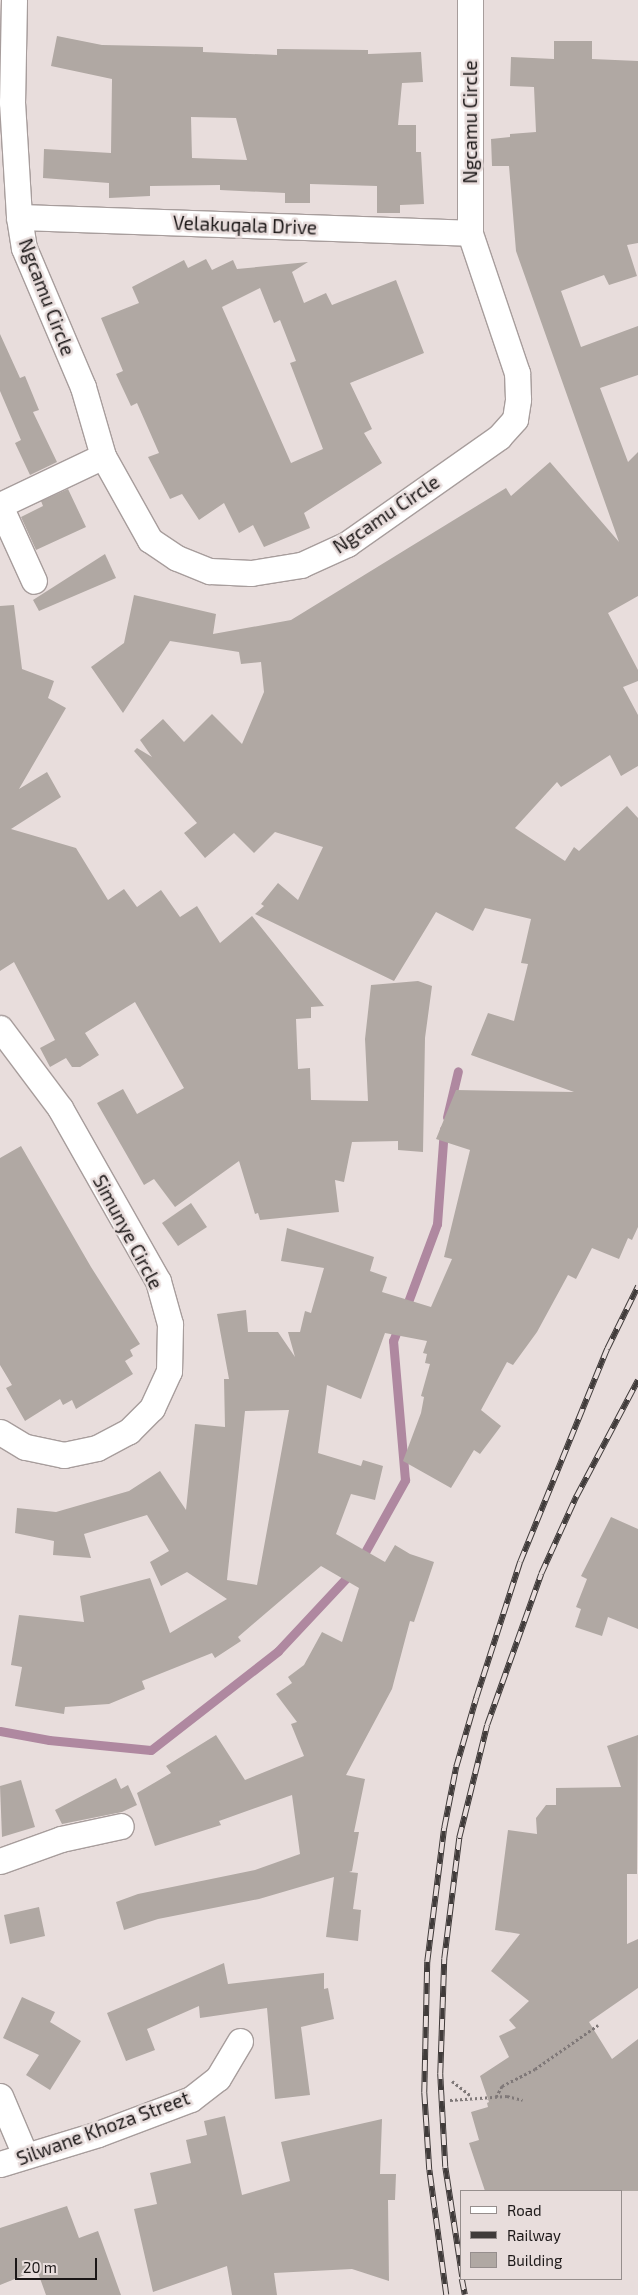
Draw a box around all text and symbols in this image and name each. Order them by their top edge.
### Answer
street label: Ngcamu Circle [459,60,481,184]
street label: Velakuqala Drive [172,211,318,239]
street label: Ngcamu Circle [14,235,80,359]
street label: Ngcamu Circle [328,470,444,558]
street label: Simunye Circle [88,1171,168,1293]
street label: Silwane Khoza Street [13,2086,193,2170]
legend [460,2190,623,2280]
text: Road [507,2201,542,2219]
text: Railway [507,2226,561,2244]
scale bar [18,2248,100,2280]
text: Building [507,2251,562,2269]
text: 20 m [23,2258,57,2276]

